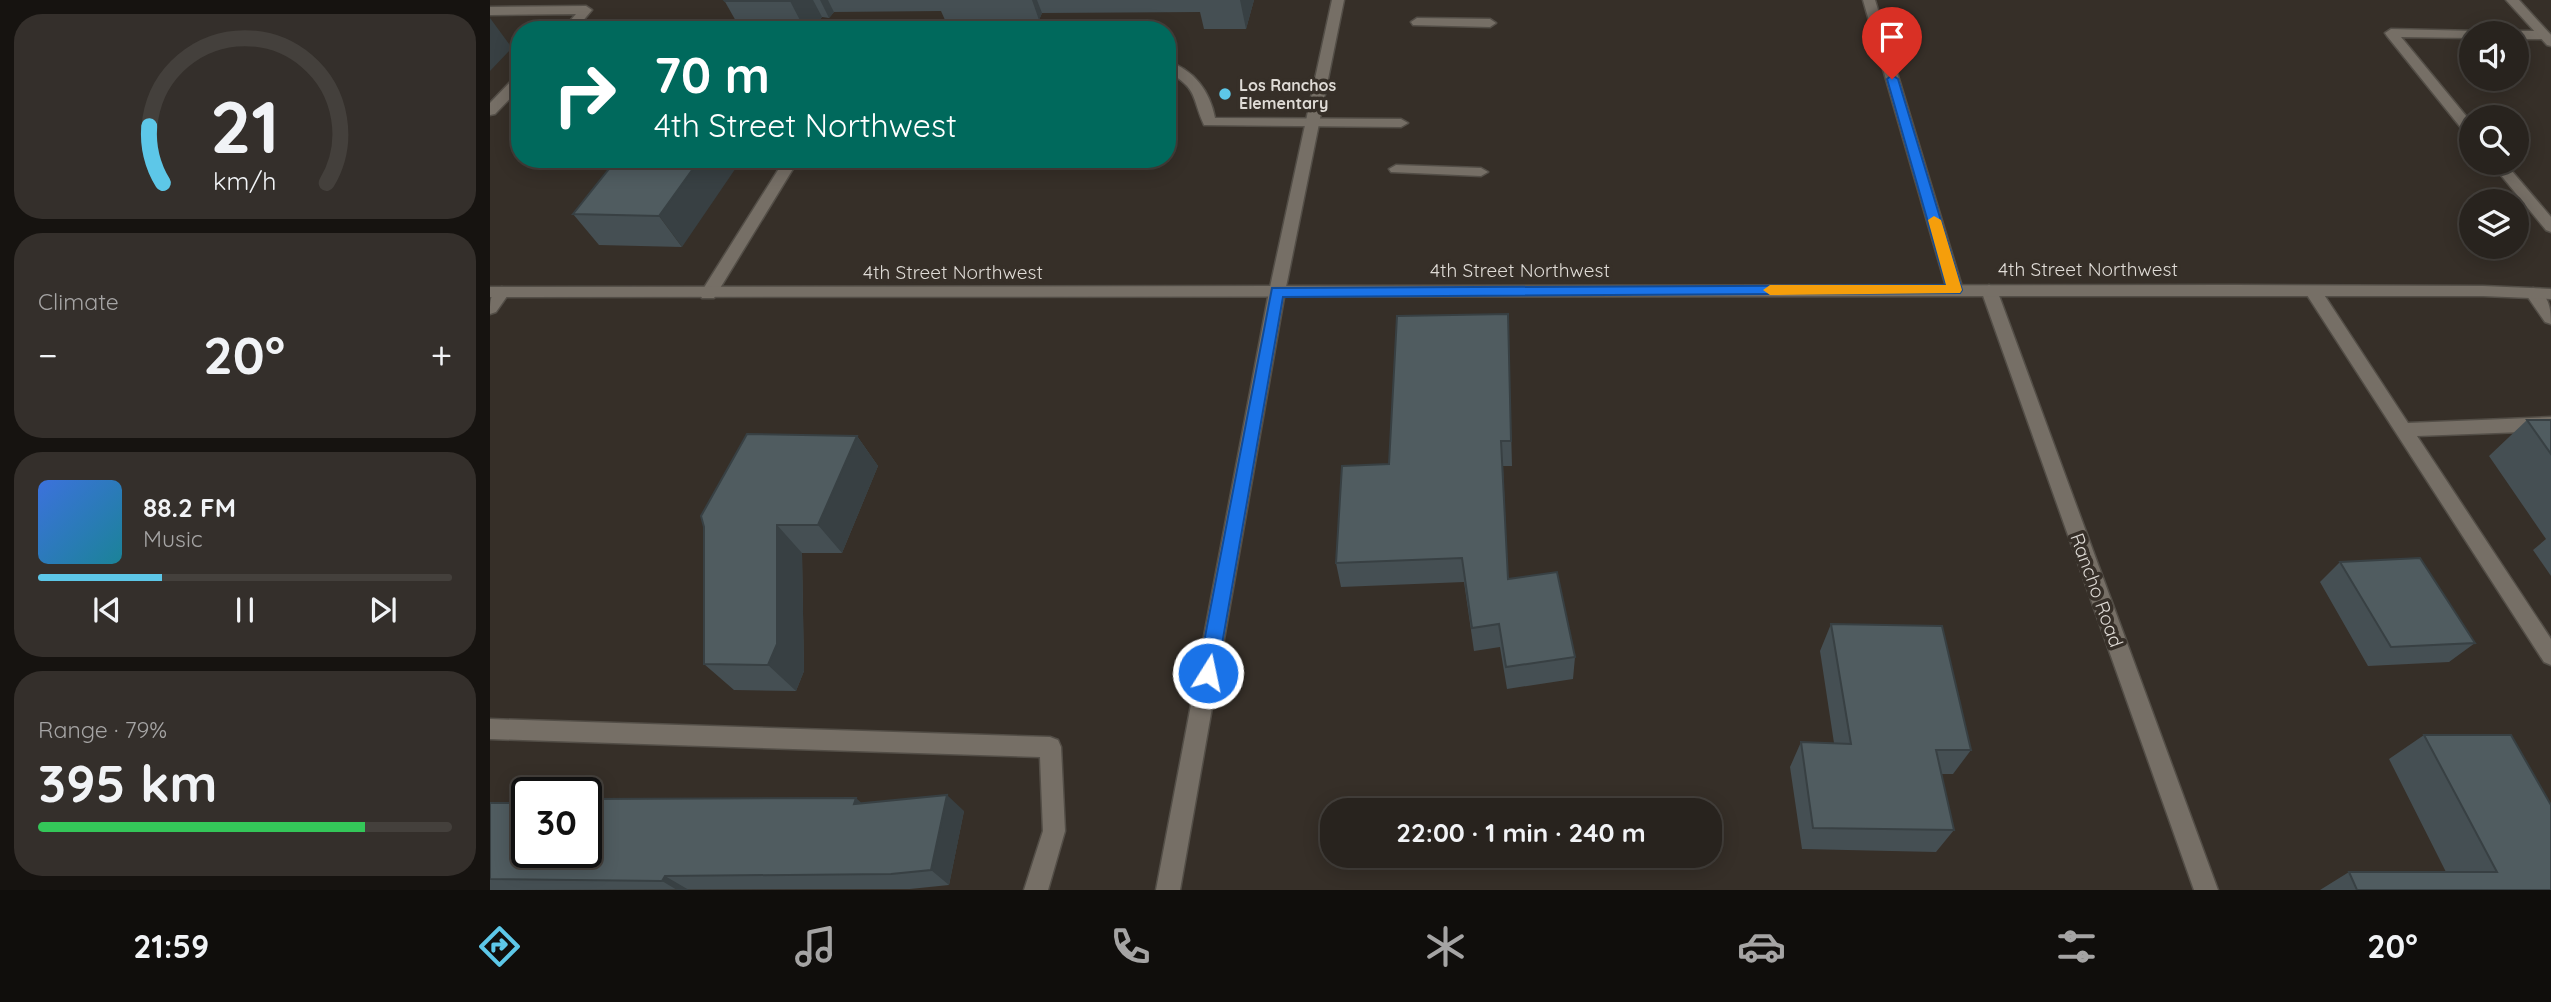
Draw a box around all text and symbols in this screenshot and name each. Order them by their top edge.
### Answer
pin [1862,7,1922,79]
icon: arrive [1873,18,1911,56]
map controls [2459,21,2529,259]
button: sound [2459,21,2529,91]
text: 70 m [654,44,770,105]
icon: right [539,49,630,140]
place label: Los Ranchos Elementary [1239,75,1336,113]
text: 21 [210,80,280,171]
marker: Los Ranchos Elementary [1217,86,1233,102]
text: 4th Street Northwest [654,105,957,145]
button: search [2459,105,2529,175]
text: km/h [213,164,277,195]
button: layers [2459,189,2529,259]
street label: 4th Street Northwest [1998,257,2178,281]
street label: 4th Street Northwest [1430,258,1610,282]
street label: 4th Street Northwest [863,260,1043,284]
text: Climate [38,287,119,316]
text: 20° [203,322,285,387]
text: − [38,331,58,379]
text: + [431,331,452,379]
text: 88.2 FM [143,491,236,524]
text: Music [143,524,203,553]
street label: Rancho Road [2065,530,2129,650]
icon: previous [88,591,126,629]
icon: pause [226,591,264,629]
icon: next [364,591,402,629]
position arrow [1171,636,1245,710]
text: Range · 79% [38,715,167,744]
text: 395 km [38,750,218,815]
speed limit sign: 30 [511,777,602,868]
text: 22:00 · 1 min · 240 m [1396,816,1646,849]
icon: directions [475,922,524,971]
icon: music [791,922,840,971]
icon: phone [1106,922,1155,971]
icon: climate [1421,922,1470,971]
icon: car [1737,922,1786,971]
icon: filters [2052,922,2101,971]
text: 21:59 [133,926,209,966]
text: 20° [2367,926,2418,966]

